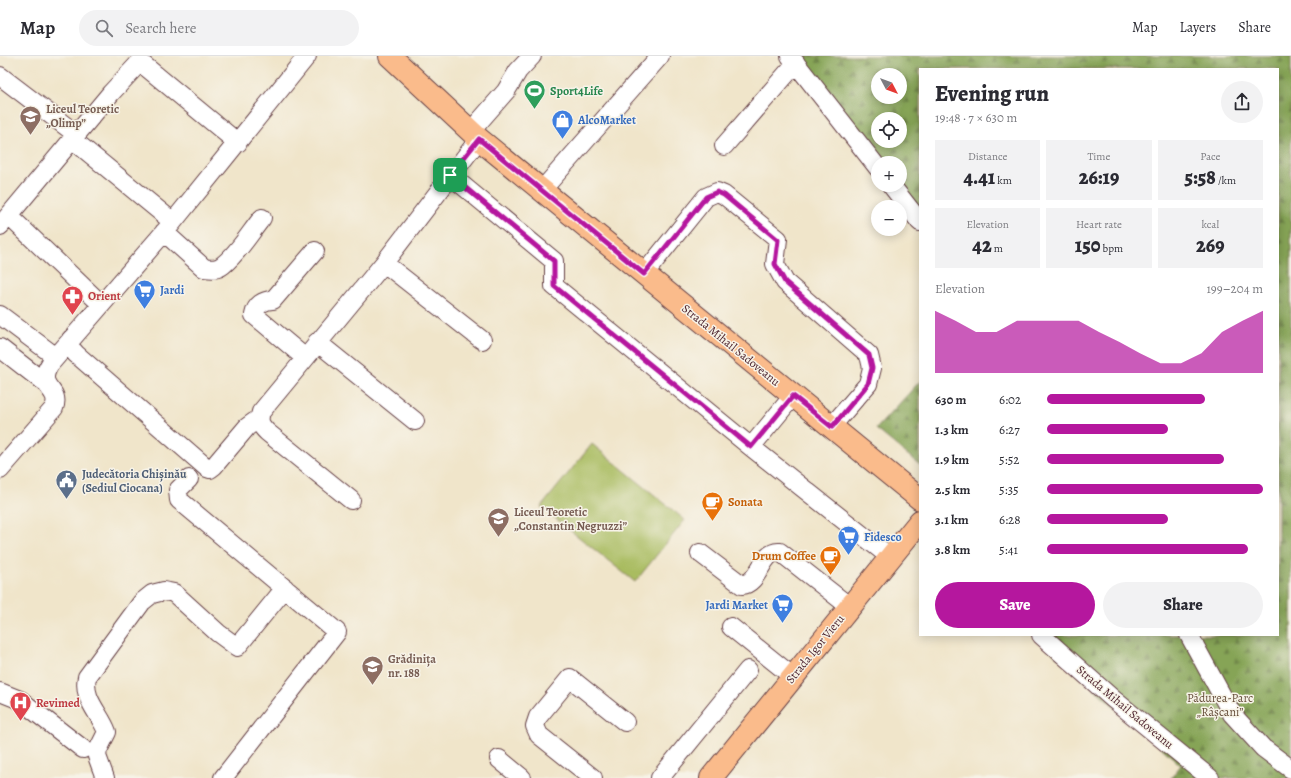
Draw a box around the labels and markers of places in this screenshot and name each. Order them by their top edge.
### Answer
sports icon: Sport4Life [521,78,547,111]
place label: Sport4Life [550,83,603,99]
place label: Liceul Teoretic „Olimp” [46,101,119,131]
school or university icon: Liceul Teoretic „Olimp” [18,103,44,136]
shop icon: AlcoMarket [549,107,575,140]
place label: AlcoMarket [577,112,636,128]
pin [433,158,467,192]
supermarket icon: Jardi [132,277,158,310]
place label: Jardi [160,282,185,298]
pharmacy icon: Orient [60,283,86,316]
place label: Orient [88,288,121,304]
place label: Judecătoria Chișinău (Sediul Ciocana) [82,466,187,496]
public building icon: Judecătoria Chișinău (Sediul Ciocana) [54,468,80,501]
cafe icon: Sonata [699,489,725,522]
place label: Sonata [728,494,763,510]
place label: Liceul Teoretic „Constantin Negruzzi” [514,504,627,534]
school or university icon: Liceul Teoretic „Constantin Negruzzi” [486,506,512,539]
supermarket icon: Fidesco [836,524,862,557]
place label: Fidesco [864,529,902,545]
cafe icon: Drum Coffee [818,543,844,576]
place label: Drum Coffee [752,548,816,564]
supermarket icon: Jardi Market [770,592,796,625]
place label: Jardi Market [706,597,768,613]
place label: Grădinița nr. 188 [388,651,436,681]
school or university icon: Grădinița nr. 188 [359,653,385,686]
hospital icon: Revimed [8,690,34,723]
place label: Revimed [36,695,81,711]

